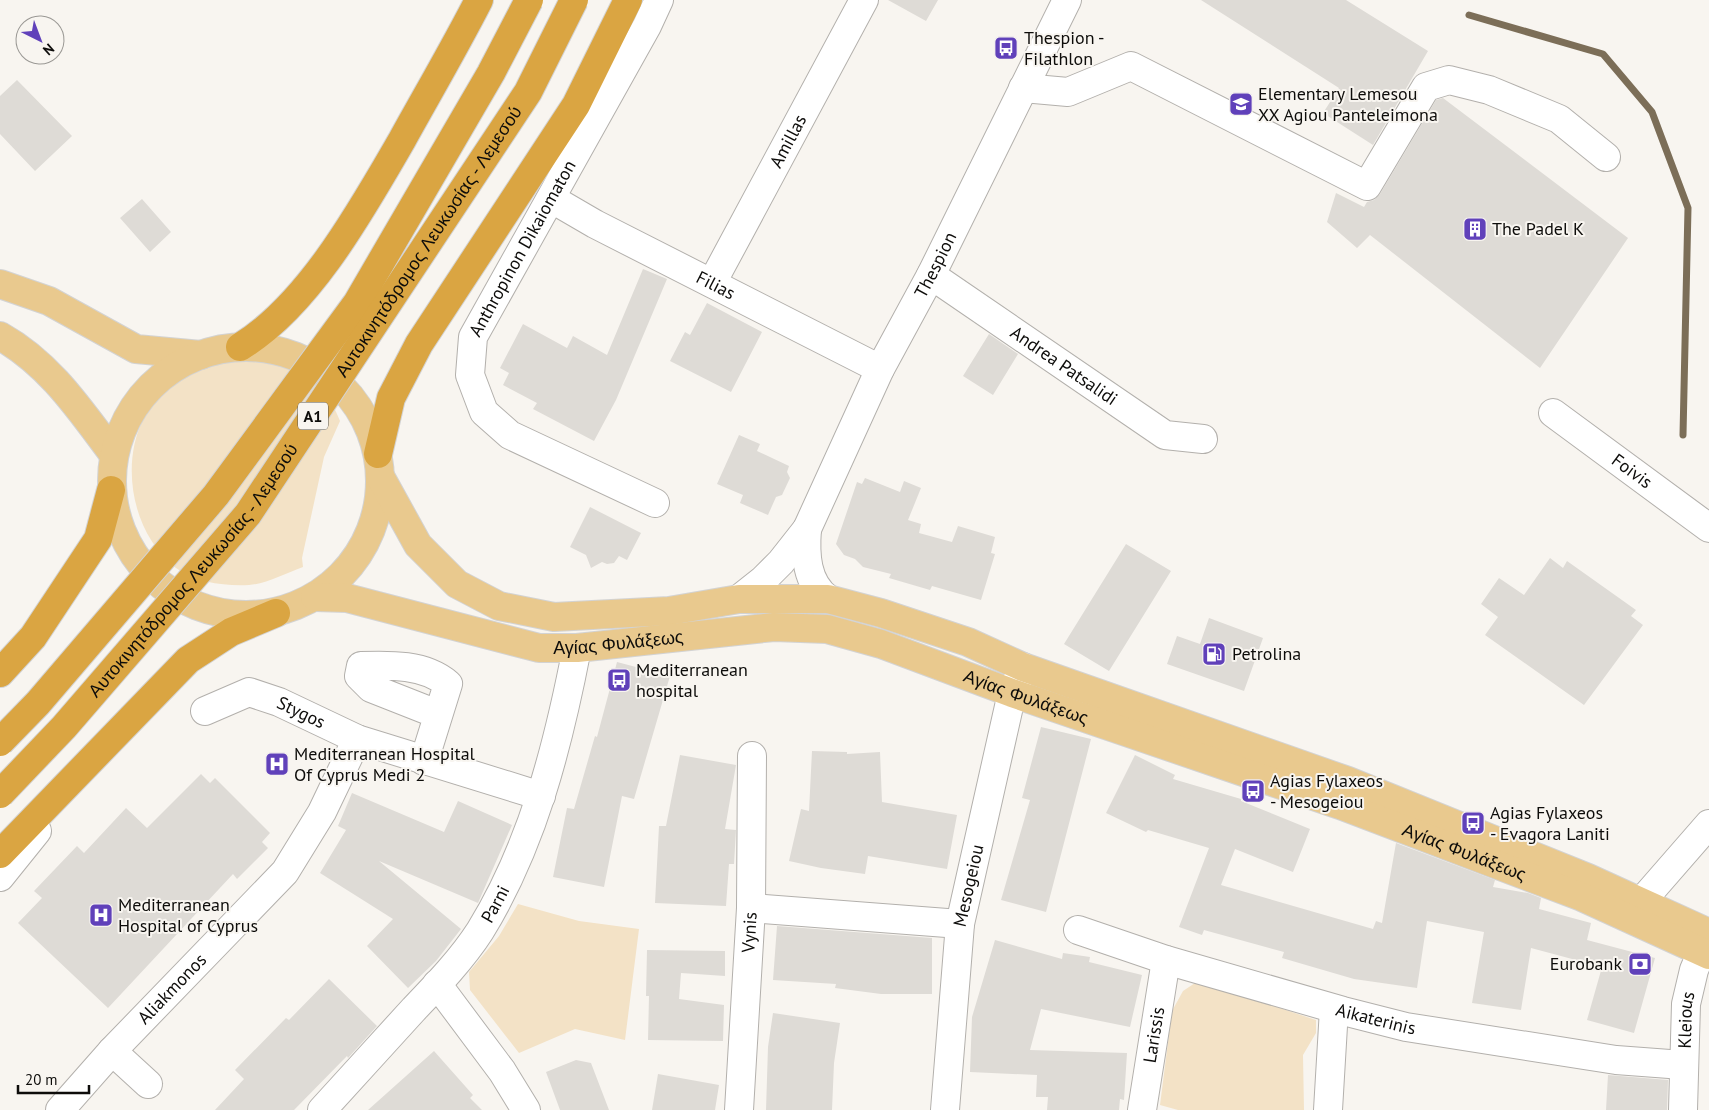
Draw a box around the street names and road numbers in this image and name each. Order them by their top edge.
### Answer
street label: Αυτοκινητόδρομος Λευκωσίας - Λεμεσού [330,101,527,381]
street label: Amillas [764,110,811,171]
street label: Anthropinon Dikaiomaton [464,156,581,340]
street label: Thespion [909,228,961,302]
street label: Filias [692,265,739,304]
street label: Andrea Patsalidi [1006,321,1122,410]
road number: A1 [298,402,328,430]
street label: Αυτοκινητόδρομος Λευκωσίας - Λεμεσού [83,439,303,702]
street label: Foivis [1607,448,1657,493]
street label: Αγίας Φυλάξεως [553,625,685,659]
street label: Αγίας Φυλάξεως [960,664,1092,729]
street label: Stygos [273,691,329,733]
street label: Αγίας Φυλάξεως [1399,818,1530,886]
street label: Mesogeiou [948,842,989,929]
street label: Parni [476,881,514,927]
street label: Vynis [736,911,762,954]
street label: Aliakmonos [132,948,211,1029]
street label: Kleious [1673,989,1700,1049]
street label: Aikaterinis [1333,998,1417,1039]
street label: Larissis [1138,1005,1169,1065]

